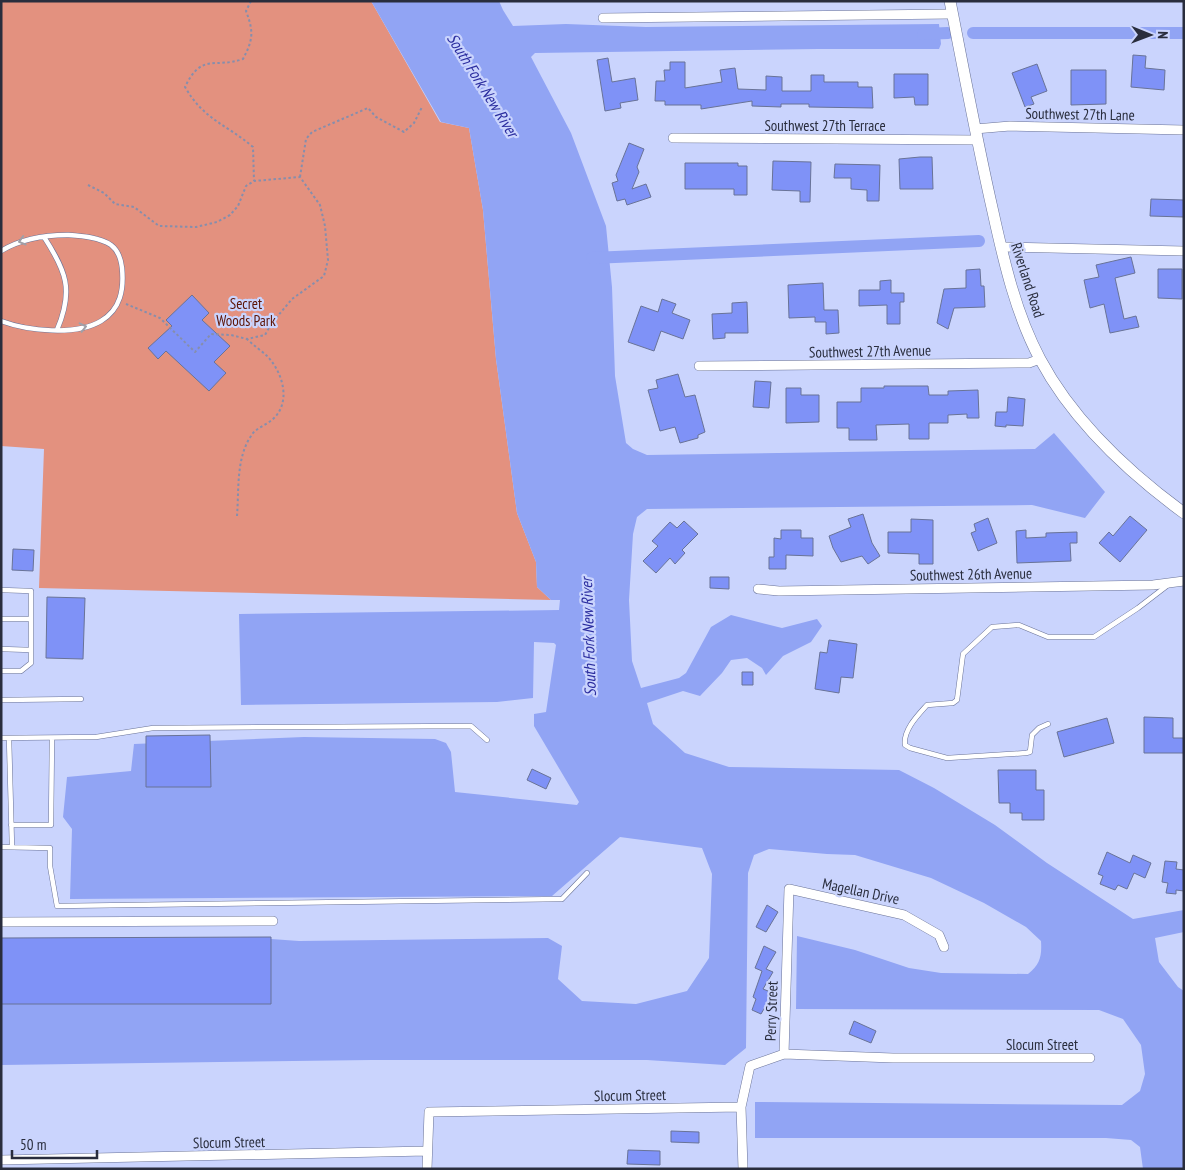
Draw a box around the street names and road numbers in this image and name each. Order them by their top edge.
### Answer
street label: Southwest 27th Lane [1025,104,1135,124]
street label: Southwest 27th Terrace [764,116,886,135]
street label: Riverland Road [1007,240,1049,320]
street label: Southwest 27th Avenue [809,340,931,362]
street label: Southwest 26th Avenue [910,563,1032,585]
street label: Magellan Drive [821,874,901,908]
street label: Perry Street [760,981,782,1041]
street label: Slocum Street [1006,1035,1078,1054]
street label: Slocum Street [594,1085,666,1105]
street label: Slocum Street [193,1132,265,1152]

